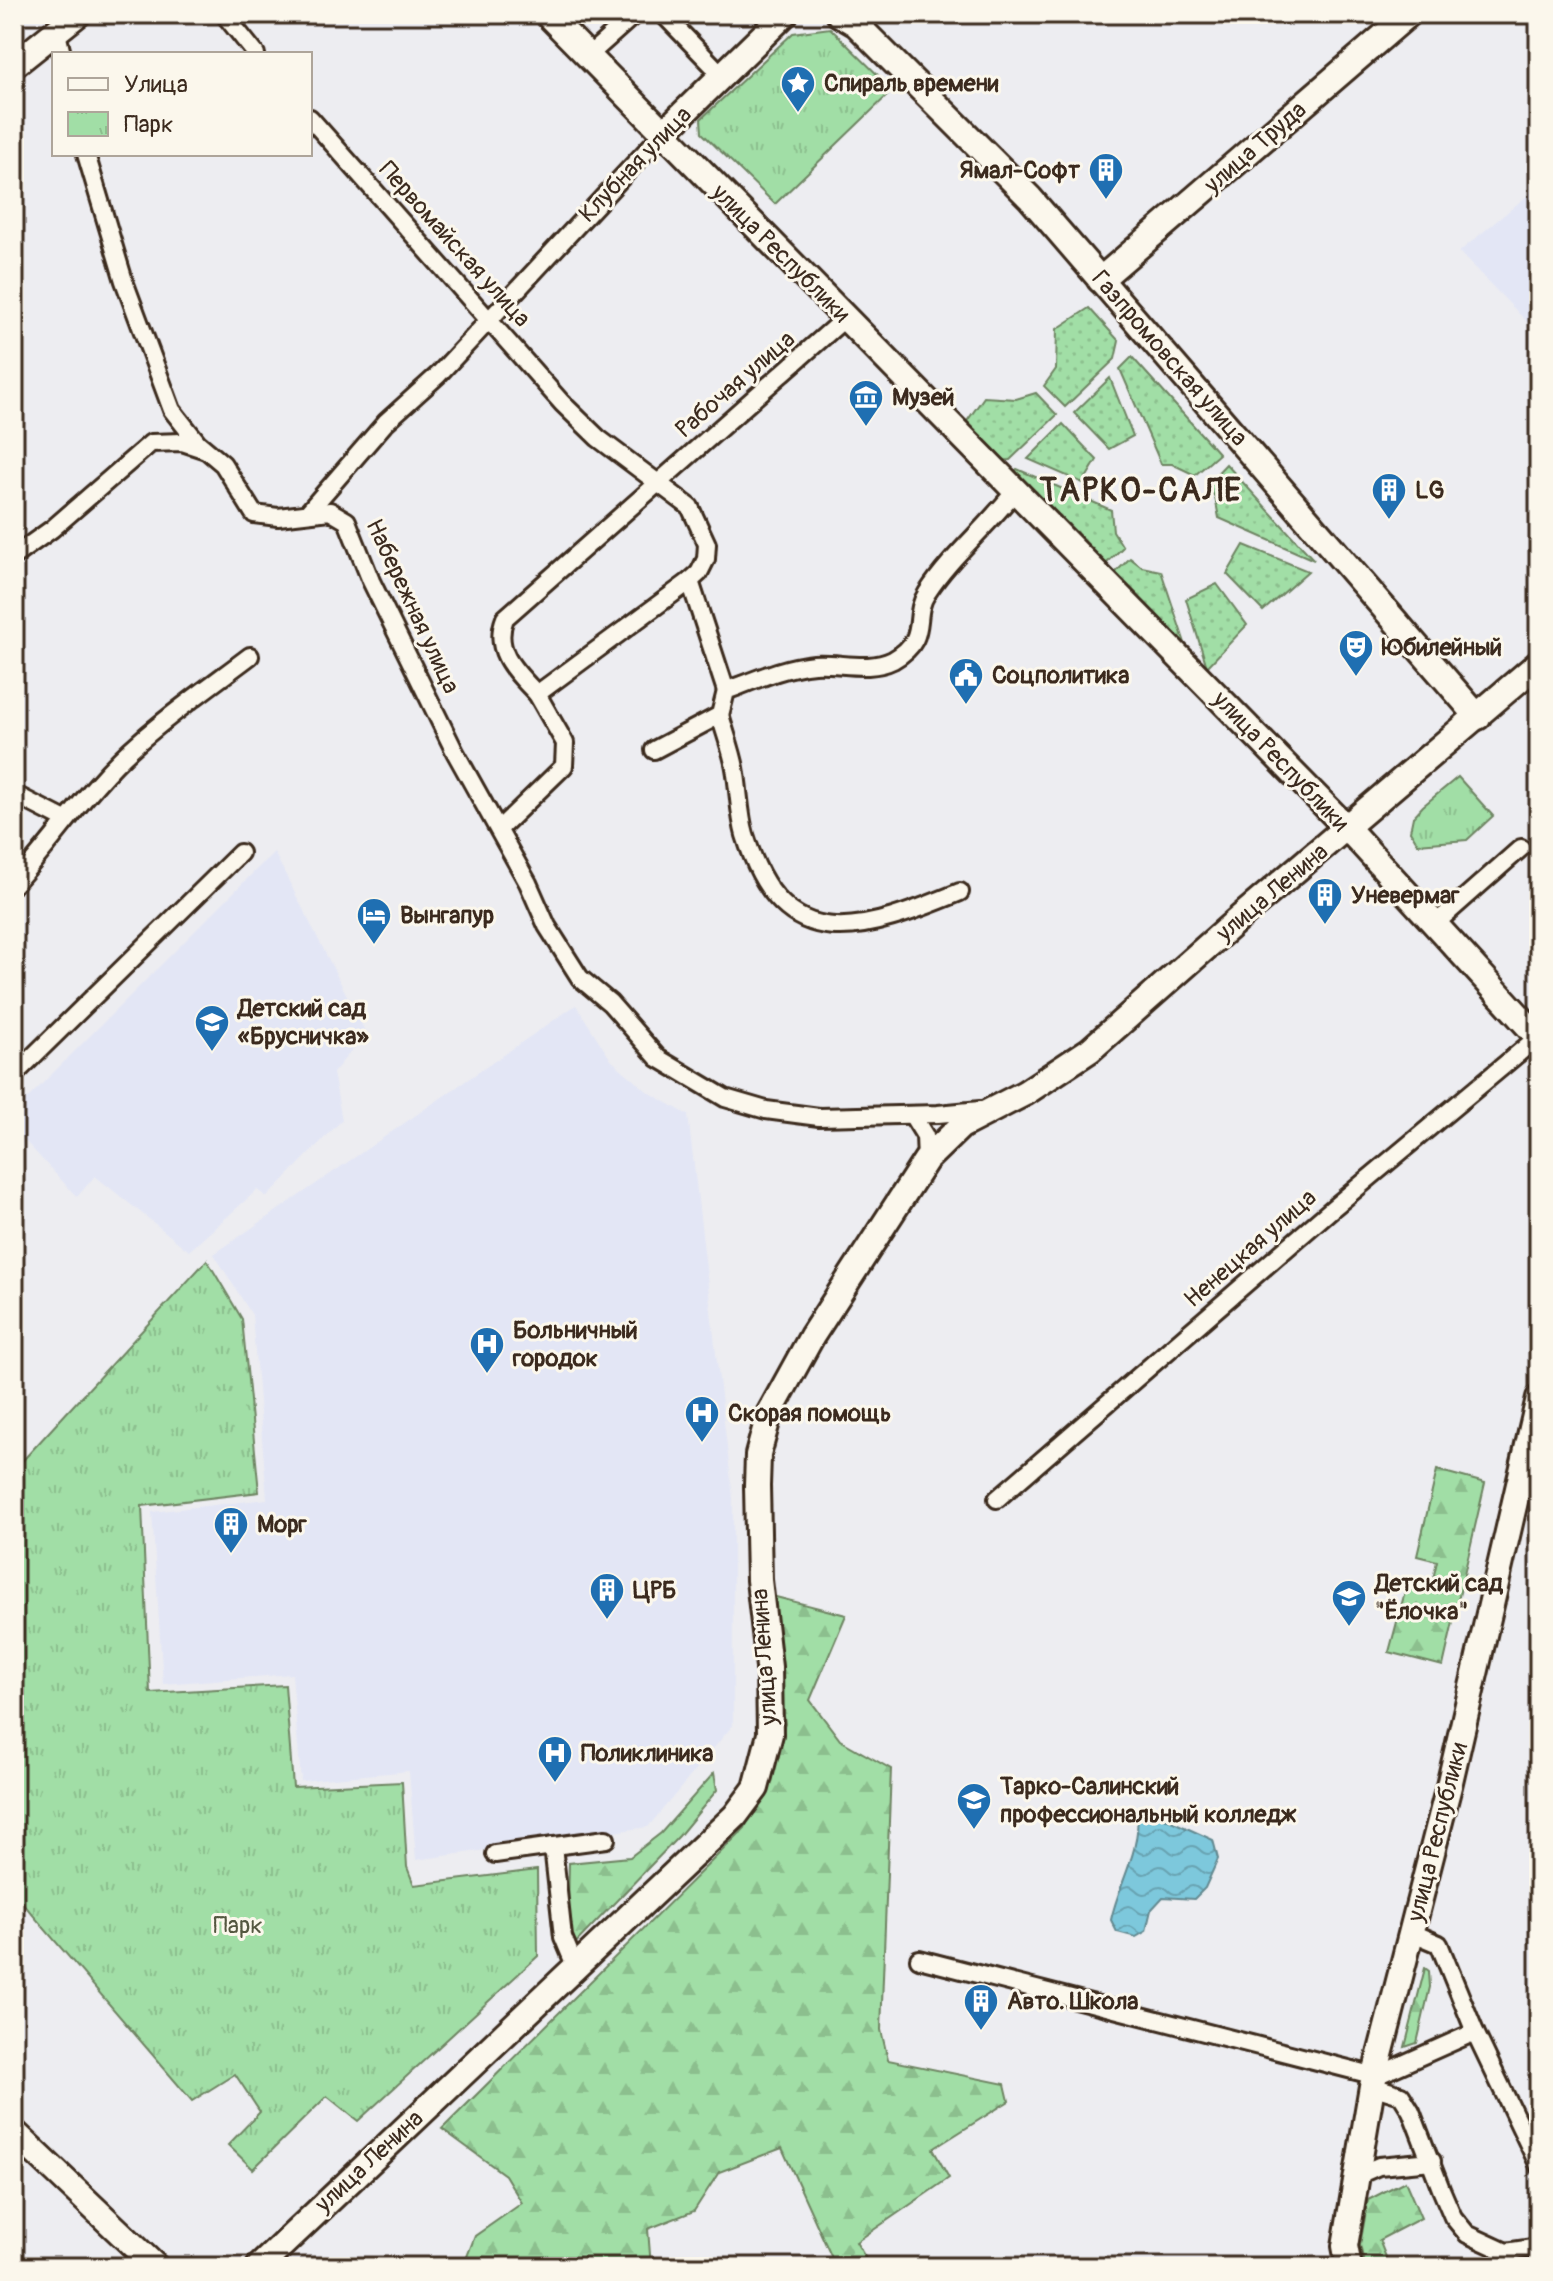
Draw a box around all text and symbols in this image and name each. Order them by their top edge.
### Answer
legend [52,52,312,156]
place icon: Спираль времени [779,64,817,114]
place label: Спираль времени [824,69,999,98]
text: Улица [124,70,188,99]
street label: улица Труда [1198,95,1312,200]
street label: Клубная улица [573,100,698,228]
text: Парк [124,110,173,139]
building icon: Ямал-Софт [1087,151,1125,201]
street label: Первомайская улица [373,156,537,333]
place label: Ямал-Софт [960,156,1081,185]
street label: улица Республики [705,178,856,329]
street label: Газпромовская улица [1085,265,1254,452]
street label: Рабочая улица [670,325,801,444]
museum icon: Музей [847,378,885,428]
place label: Музей [892,383,954,412]
district label: ТАРКО-САЛЕ [1038,471,1243,511]
building icon: LG [1370,471,1408,521]
place label: LG [1415,476,1445,505]
street label: Набережная улица [359,514,466,698]
theatre icon: Юбилейный [1337,628,1375,678]
place label: Юбилейный [1381,633,1502,662]
public building icon: Соцполитика [947,656,985,706]
place label: Соцполитика [992,661,1129,690]
street label: улица Республики [1206,685,1355,838]
street label: улица Ленина [1210,837,1334,948]
building icon: Уневермаг [1306,876,1344,926]
place label: Уневермаг [1351,881,1460,910]
hotel icon: Вынгапур [355,896,393,946]
place label: Вынгапур [400,901,494,930]
place label: Детский сад «Брусничка» [236,994,369,1051]
school or university icon: Детский сад «Брусничка» [193,1003,231,1053]
street label: Ненецкая улица [1178,1183,1322,1314]
place label: Больничный городок [512,1316,638,1373]
hospital icon: Больничный городок [468,1325,506,1375]
hospital icon: Скорая помощь [683,1394,721,1444]
place label: Скорая помощь [728,1399,891,1428]
building icon: Морг [212,1505,250,1555]
place label: Морг [257,1510,307,1539]
place label: Детский сад "Ёлочка" [1373,1569,1504,1626]
building icon: ЦРБ [588,1571,626,1621]
place label: ЦРБ [633,1576,676,1605]
school or university icon: Детский сад "Ёлочка" [1330,1578,1368,1628]
street label: улица Ленина [745,1588,784,1727]
hospital icon: Поликлиника [536,1734,574,1784]
place label: Поликлиника [581,1739,713,1768]
street label: улица Республики [1401,1739,1474,1926]
place label: Тарко-Салинский профессиональный колледж [999,1772,1297,1829]
school or university icon: Тарко-Салинский профессиональный колледж [955,1781,993,1831]
park label: Парк [213,1911,263,1940]
building icon: Авто. Школа [962,1982,1000,2032]
place label: Авто. Школа [1007,1987,1138,2016]
street label: улица Ленина [309,2104,429,2219]

